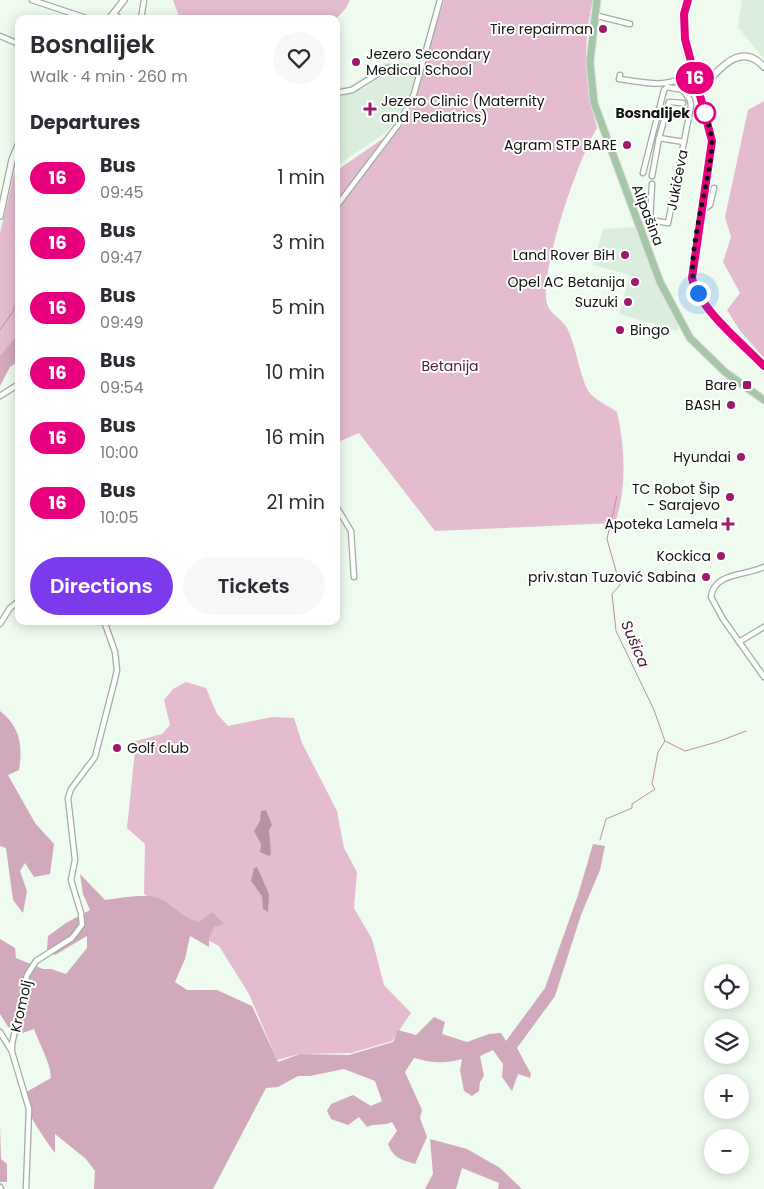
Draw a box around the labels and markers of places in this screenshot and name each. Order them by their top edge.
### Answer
place label: Tire repairman [490,19,593,39]
marker: Tire repairman [597,23,609,35]
place label: Jezero Secondary Medical School [366,44,491,80]
marker: Jezero Secondary Medical School [350,56,362,68]
place label: Jezero Clinic (Maternity and Pediatrics) [381,91,545,127]
marker: Jezero Clinic (Maternity and Pediatrics) [363,102,377,116]
marker: Bosnalijek [694,102,716,124]
place label: Bosnalijek [615,103,690,123]
place label: Agram STP BARE [504,135,617,155]
marker: Agram STP BARE [621,139,633,151]
place label: Land Rover BiH [513,245,615,265]
marker: Land Rover BiH [619,249,631,261]
place label: Opel AC Betanija [508,272,625,292]
marker: Opel AC Betanija [629,276,641,288]
place label: Suzuki [575,292,618,312]
marker: Suzuki [622,296,634,308]
place label: Bingo [630,320,669,340]
marker: Bingo [614,324,626,336]
place label: Bare [705,375,737,395]
marker: Bare [741,379,753,391]
place label: BASH [685,395,721,415]
marker: BASH [725,399,737,411]
place label: Hyundai [673,447,731,467]
marker: Hyundai [735,451,747,463]
place label: TC Robot Šip - Sarajevo [632,479,720,515]
marker: TC Robot Šip - Sarajevo [724,491,736,503]
place label: Apoteka Lamela [604,514,718,534]
marker: Apoteka Lamela [722,518,734,530]
place label: Kockica [657,546,711,566]
marker: Kockica [715,550,727,562]
place label: priv.stan Tuzović Sabina [528,567,696,587]
marker: priv.stan Tuzović Sabina [700,571,712,583]
place label: Golf club [127,738,189,758]
marker: Golf club [111,742,123,754]

